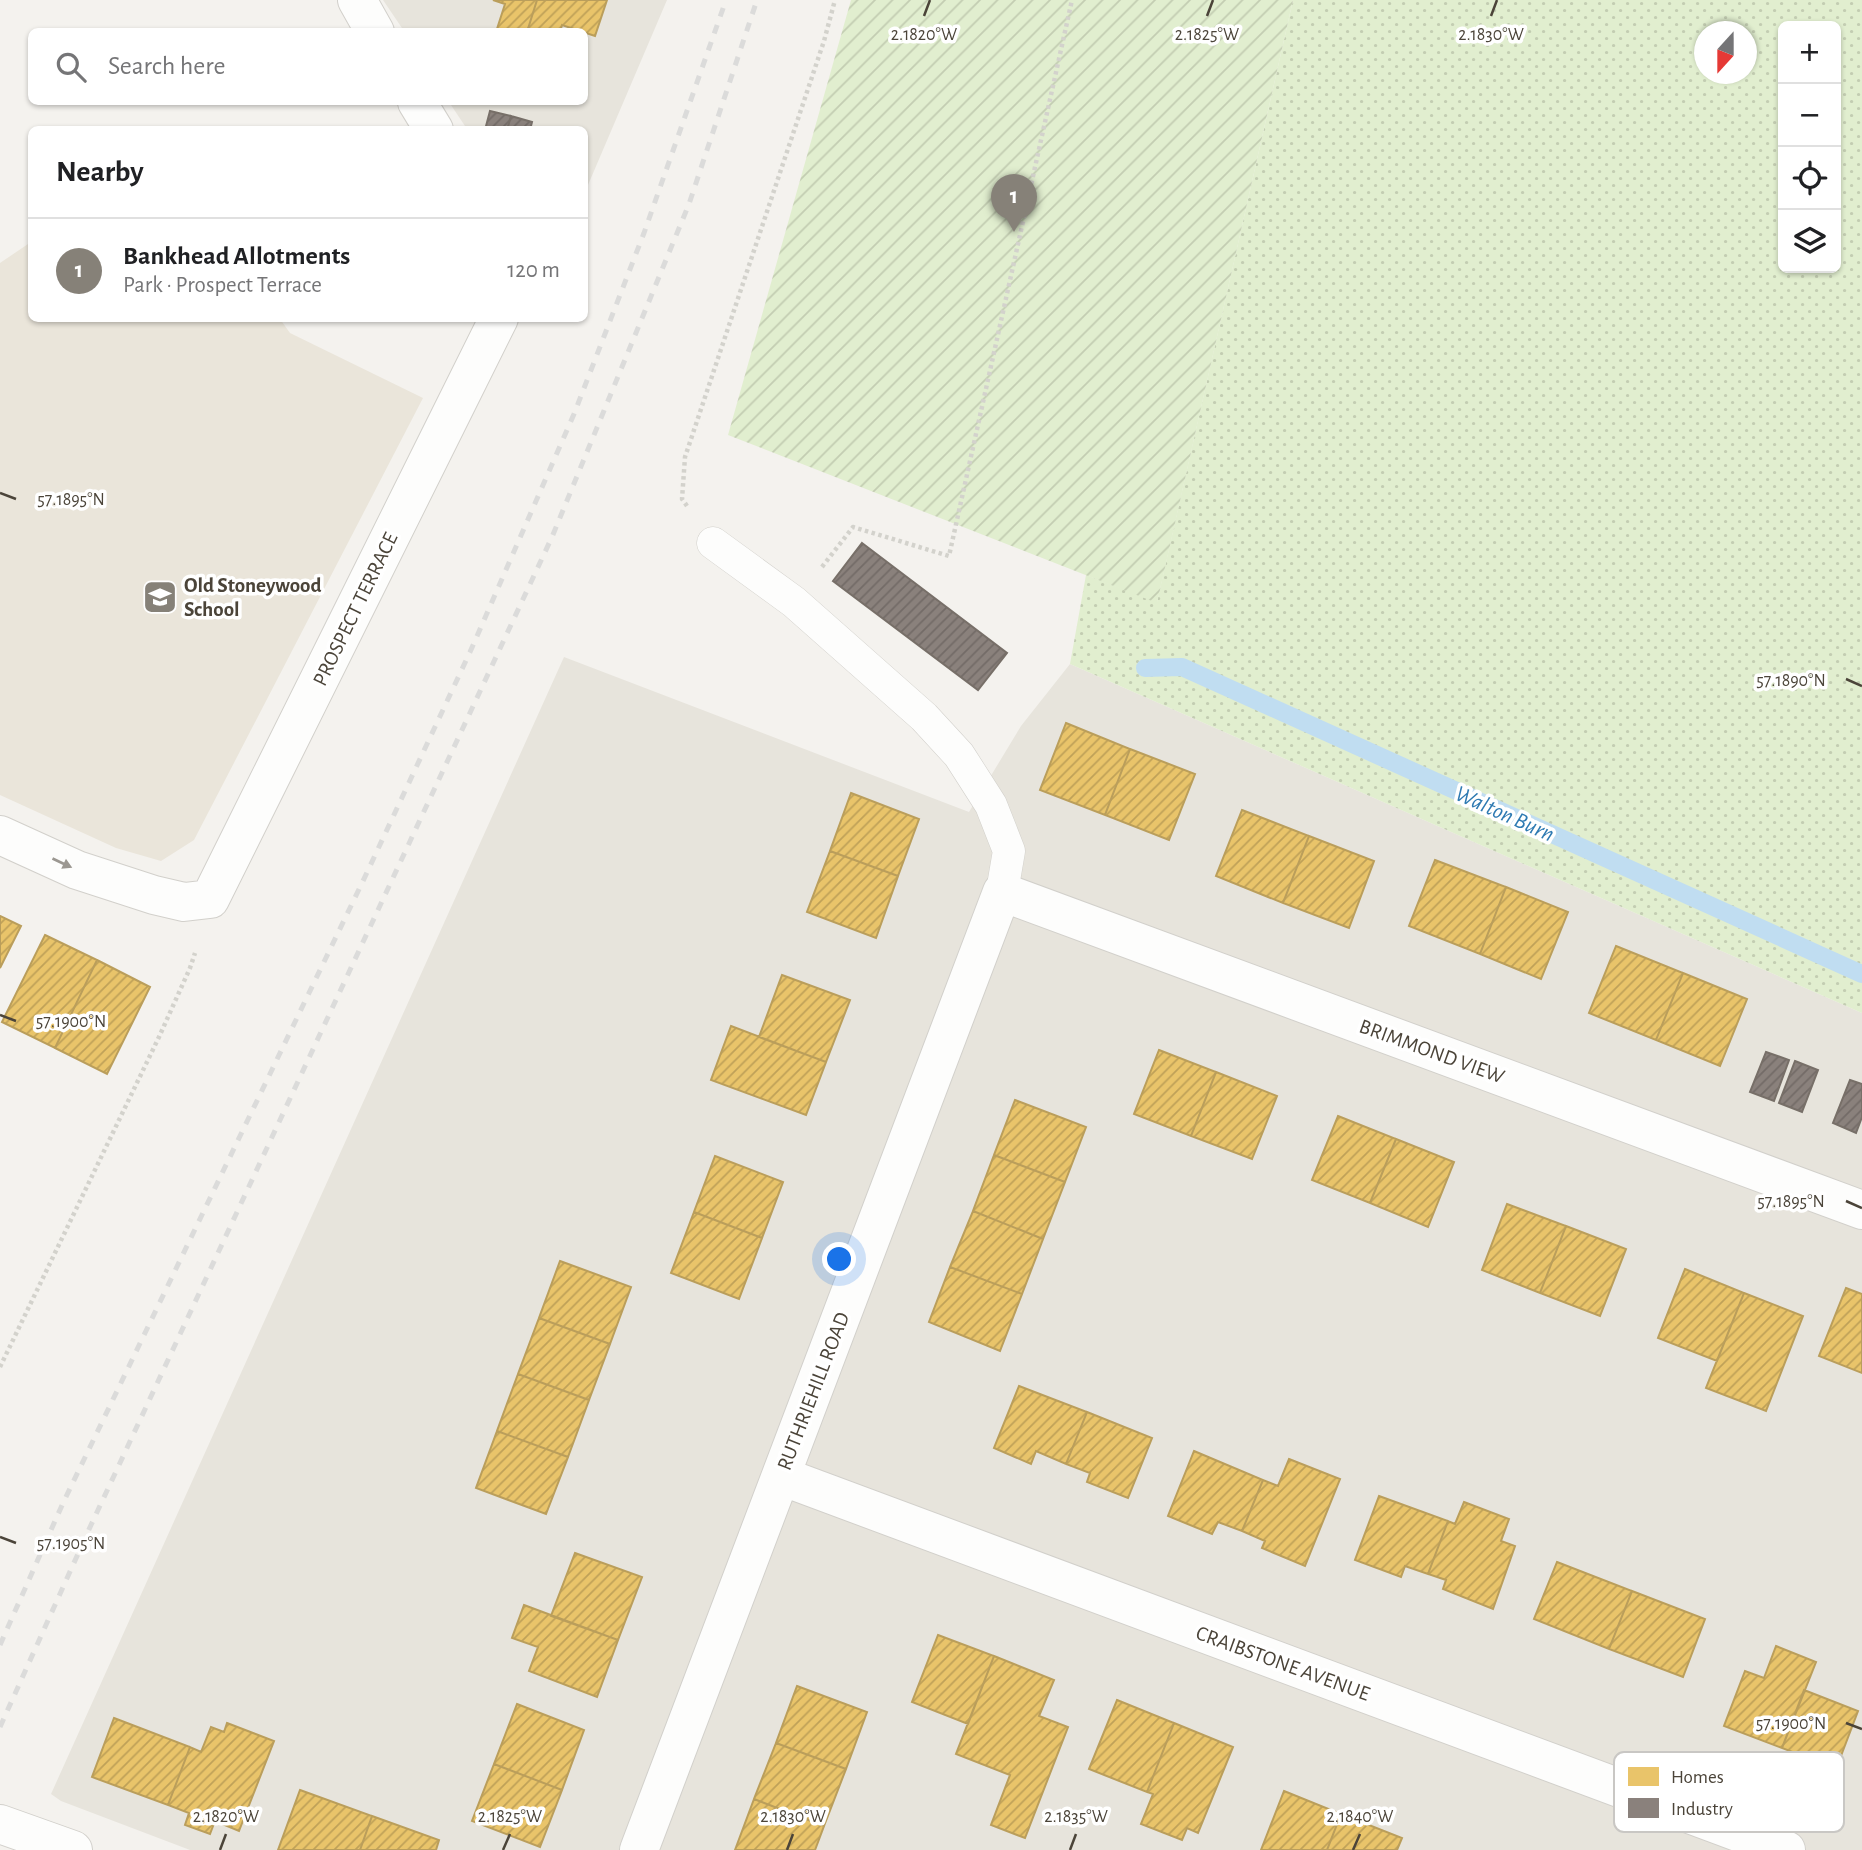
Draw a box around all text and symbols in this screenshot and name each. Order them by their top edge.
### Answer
north arrow [1694,21,1757,84]
map controls [1778,21,1841,273]
button: + [1778,21,1841,84]
text: 2.1820°W [891,26,957,44]
text: 2.1825°W [1175,26,1239,44]
text: 2.1830°W [1458,26,1524,44]
search box [28,28,588,105]
icon: search [52,48,90,86]
text: Search here [108,53,226,79]
button: − [1778,84,1841,147]
button: locate [1778,147,1841,210]
text: Nearby [56,157,144,187]
pin: 1 [991,174,1037,232]
button: layers [1778,210,1841,273]
text: Bankhead Allotments [123,243,350,269]
text: 1 [75,259,83,282]
text: 120 m [507,259,560,282]
text: Park · Prospect Terrace [123,274,322,297]
text: 57.1895°N [37,491,105,509]
street label: PROSPECT TERRACE [309,529,402,689]
place label: Old Stoneywood School [184,575,322,620]
school or university icon: Old Stoneywood School [141,578,179,616]
text: 57.1890°N [1756,672,1826,690]
water label: Walton Burn [1451,782,1557,846]
one-way arrow [52,857,72,869]
text: 57.1900°N [36,1013,106,1031]
street label: BRIMMOND VIEW [1356,1015,1507,1088]
text: 57.1895°N [1757,1193,1825,1211]
your location [822,1242,856,1276]
street label: RUTHRIEHILL ROAD [774,1309,853,1473]
text: 57.1905°N [37,1535,105,1553]
street label: CRAIBSTONE AVENUE [1193,1622,1372,1705]
text: 57.1900°N [1756,1715,1826,1733]
legend [1614,1752,1844,1832]
text: Homes [1671,1768,1724,1787]
text: Industry [1671,1800,1733,1819]
text: 2.1820°W [193,1808,259,1826]
text: 2.1825°W [478,1808,542,1826]
text: 2.1830°W [760,1808,826,1826]
text: 2.1835°W [1044,1808,1108,1826]
text: 2.1840°W [1327,1808,1393,1826]

